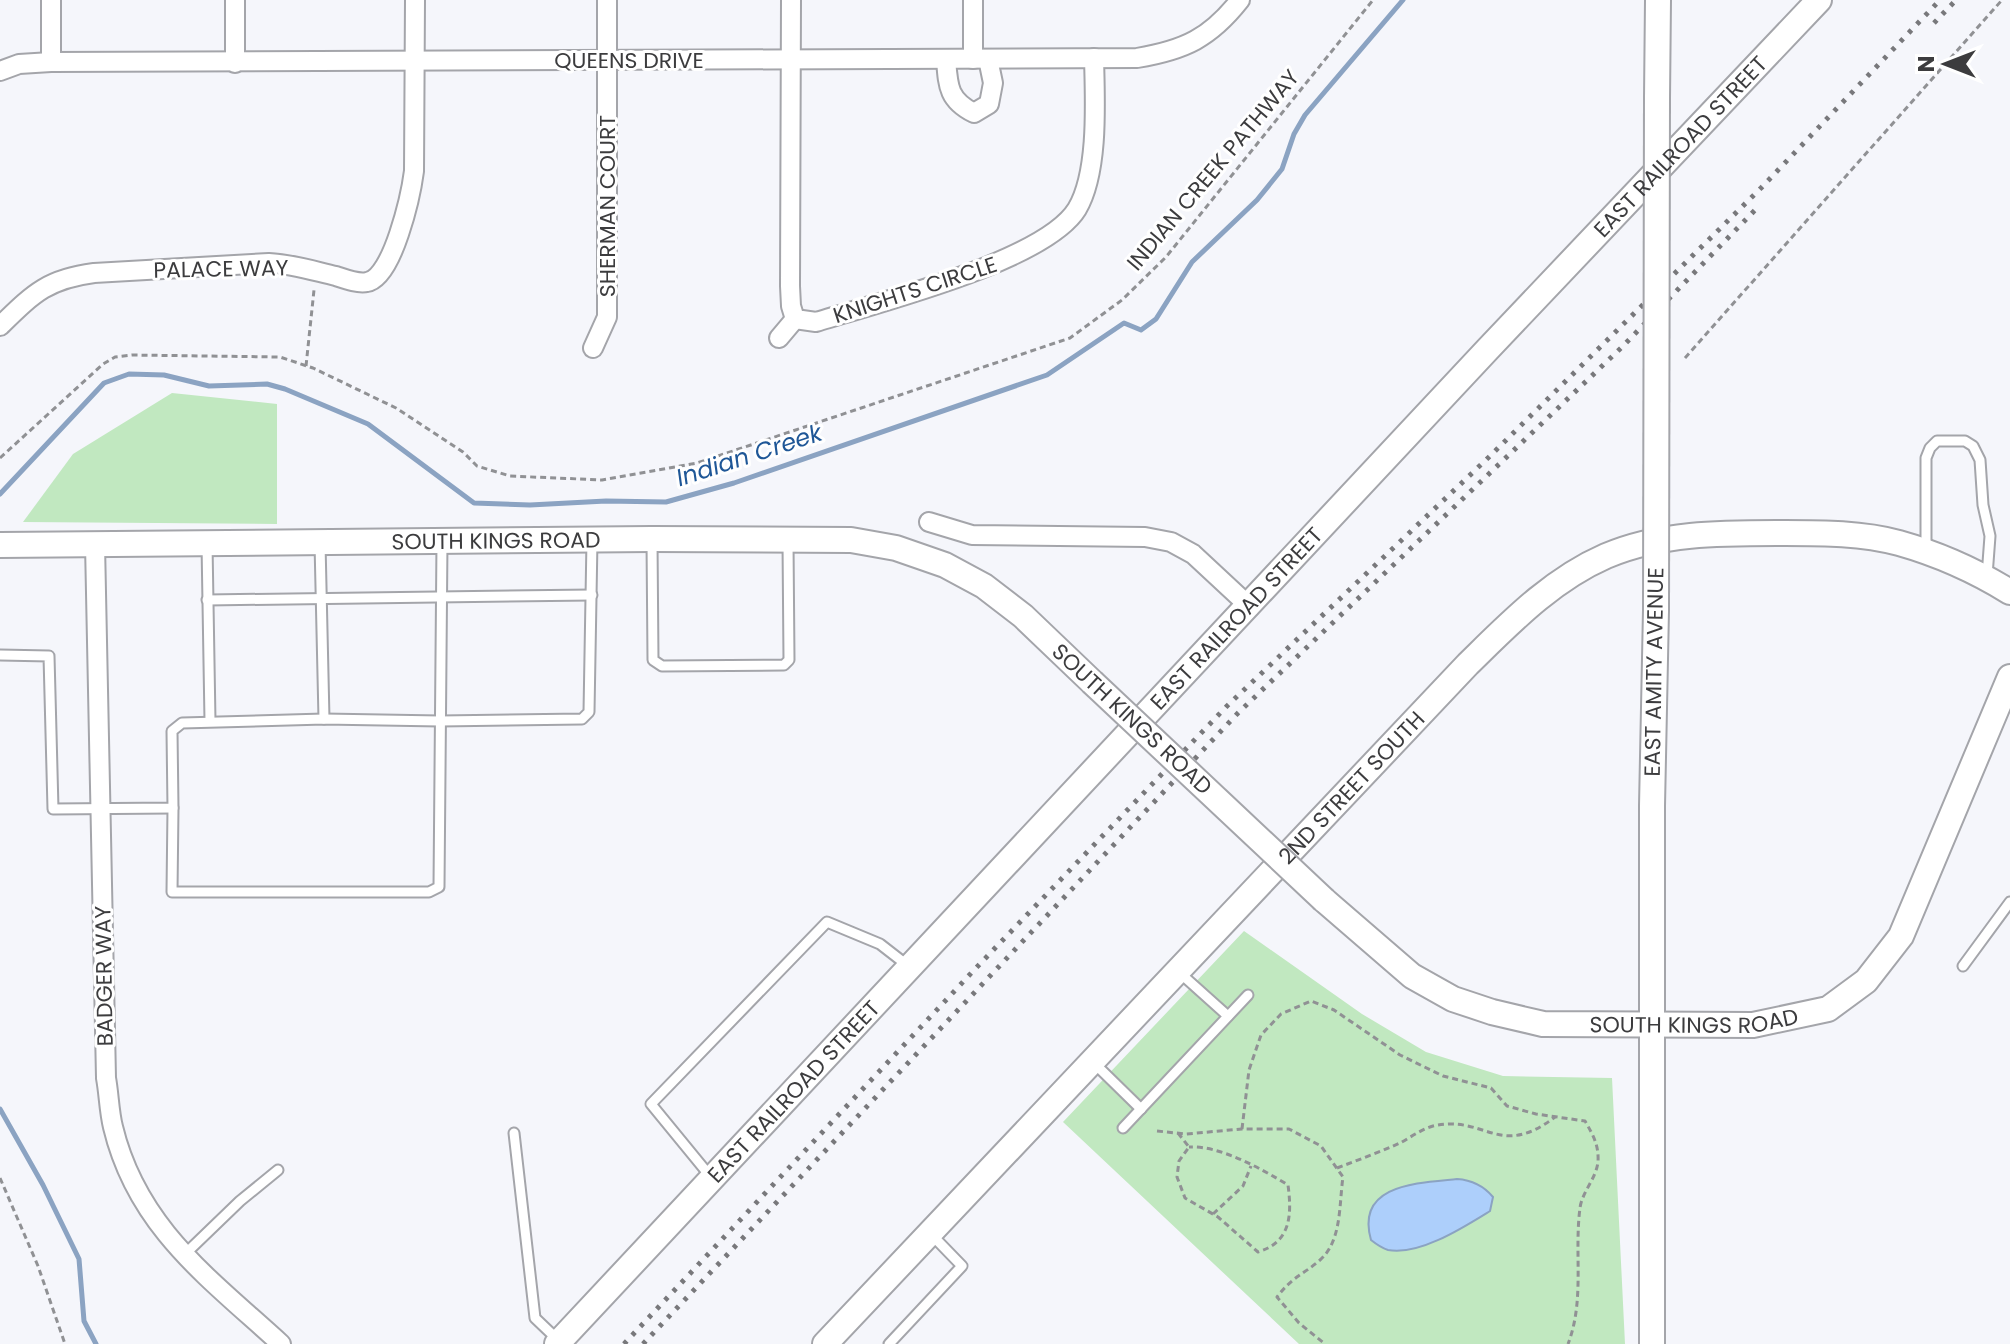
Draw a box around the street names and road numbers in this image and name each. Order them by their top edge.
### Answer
street label: QUEENS DRIVE [554,45,704,76]
street label: EAST RAILROAD STREET [1587,49,1774,244]
street label: INDIAN CREEK PATHWAY [1120,63,1307,277]
street label: SHERMAN COURT [592,115,623,297]
street label: KNIGHTS CIRCLE [829,249,1001,331]
street label: PALACE WAY [153,252,289,286]
street label: EAST RAILROAD STREET [1143,520,1329,716]
street label: SOUTH KINGS ROAD [391,524,601,557]
street label: EAST AMITY AVENUE [1637,567,1671,777]
street label: SOUTH KINGS ROAD [1045,636,1219,802]
street label: 2ND STREET SOUTH [1271,704,1431,871]
street label: BADGER WAY [87,905,121,1047]
street label: EAST RAILROAD STREET [700,993,887,1189]
street label: SOUTH KINGS ROAD [1590,1000,1801,1041]

